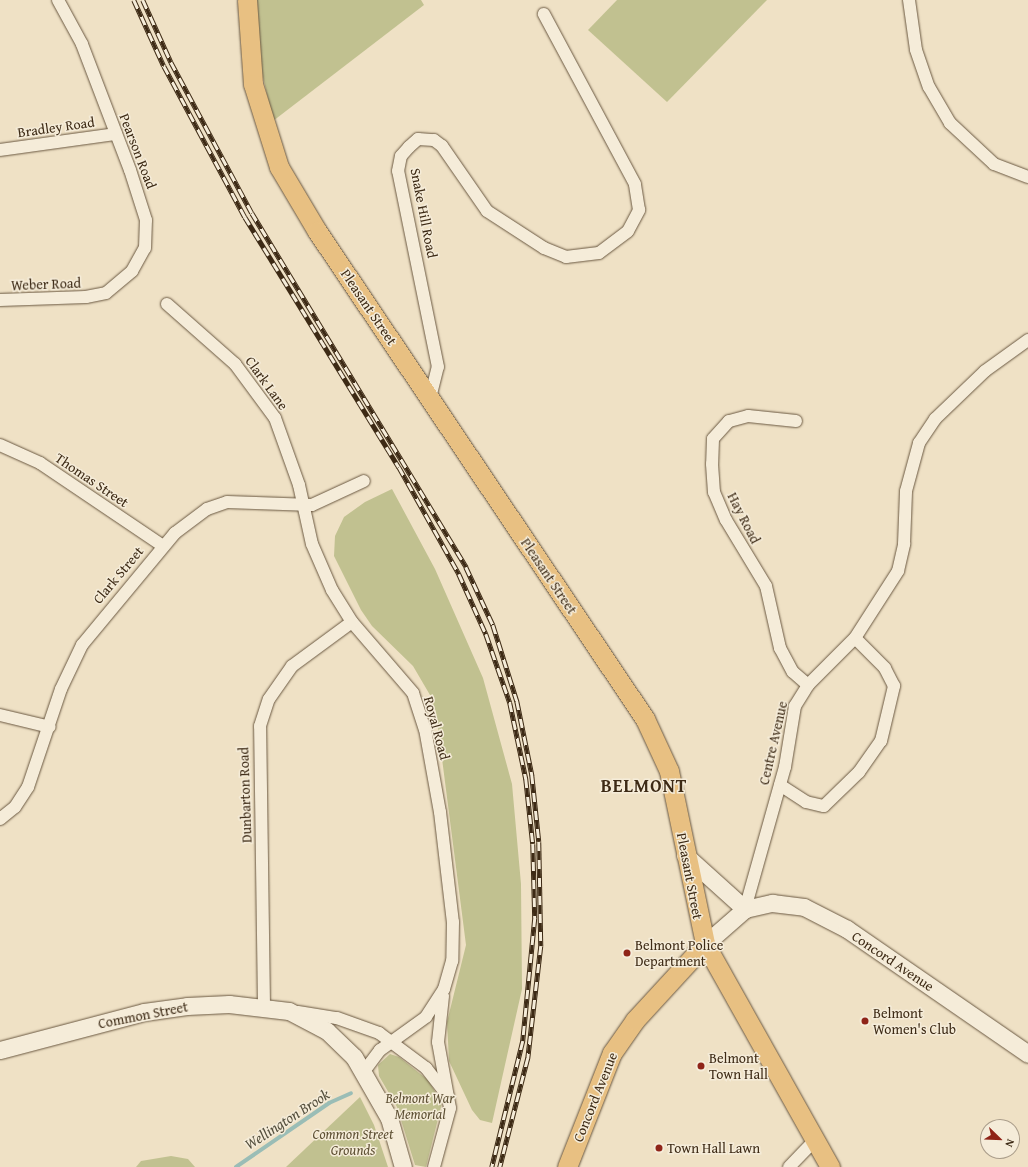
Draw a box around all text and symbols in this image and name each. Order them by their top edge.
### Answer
street label: Pearson Road [116,111,160,191]
street label: Bradley Road [16,113,96,141]
street label: Snake Hill Road [407,167,441,259]
street label: Pleasant Street [337,266,401,348]
street label: Weber Road [11,274,81,294]
street label: Clark Lane [242,353,292,413]
street label: Thomas Street [52,449,132,511]
street label: Hay Road [724,490,764,546]
street label: Pleasant Street [517,535,581,617]
street label: Clark Street [89,543,147,607]
street label: Royal Road [420,694,454,762]
street label: Centre Avenue [755,700,791,786]
street label: Dunbarton Road [235,747,255,843]
district label: BELMONT [601,775,687,797]
street label: Pleasant Street [673,831,707,921]
street label: Concord Avenue [849,927,937,995]
place label: Belmont Police Department [635,937,723,970]
marker: Belmont Police Department [622,948,632,958]
street label: Common Street [97,998,189,1032]
place label: Belmont Women's Club [873,1005,956,1038]
marker: Belmont Women's Club [860,1016,870,1026]
street label: Concord Avenue [569,1050,621,1144]
place label: Belmont Town Hall [709,1050,768,1082]
marker: Belmont Town Hall [696,1061,706,1071]
water label: Wellington Brook [241,1085,333,1153]
park label: Belmont War Memorial [386,1090,454,1122]
north arrow [980,1119,1020,1159]
park label: Common Street Grounds [313,1126,393,1158]
text: N [1001,1137,1019,1150]
place label: Town Hall Lawn [667,1140,760,1156]
marker: Town Hall Lawn [654,1143,664,1153]

